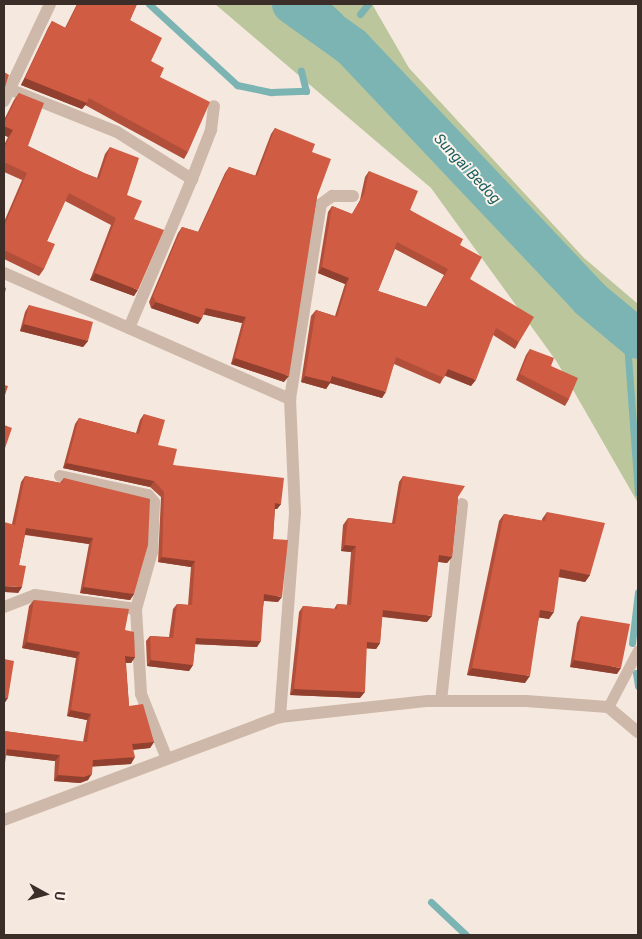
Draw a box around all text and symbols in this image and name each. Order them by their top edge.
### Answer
water label: Sungai Bedog [430,130,504,208]
north arrow [20,869,70,919]
text: U [51,890,68,901]

